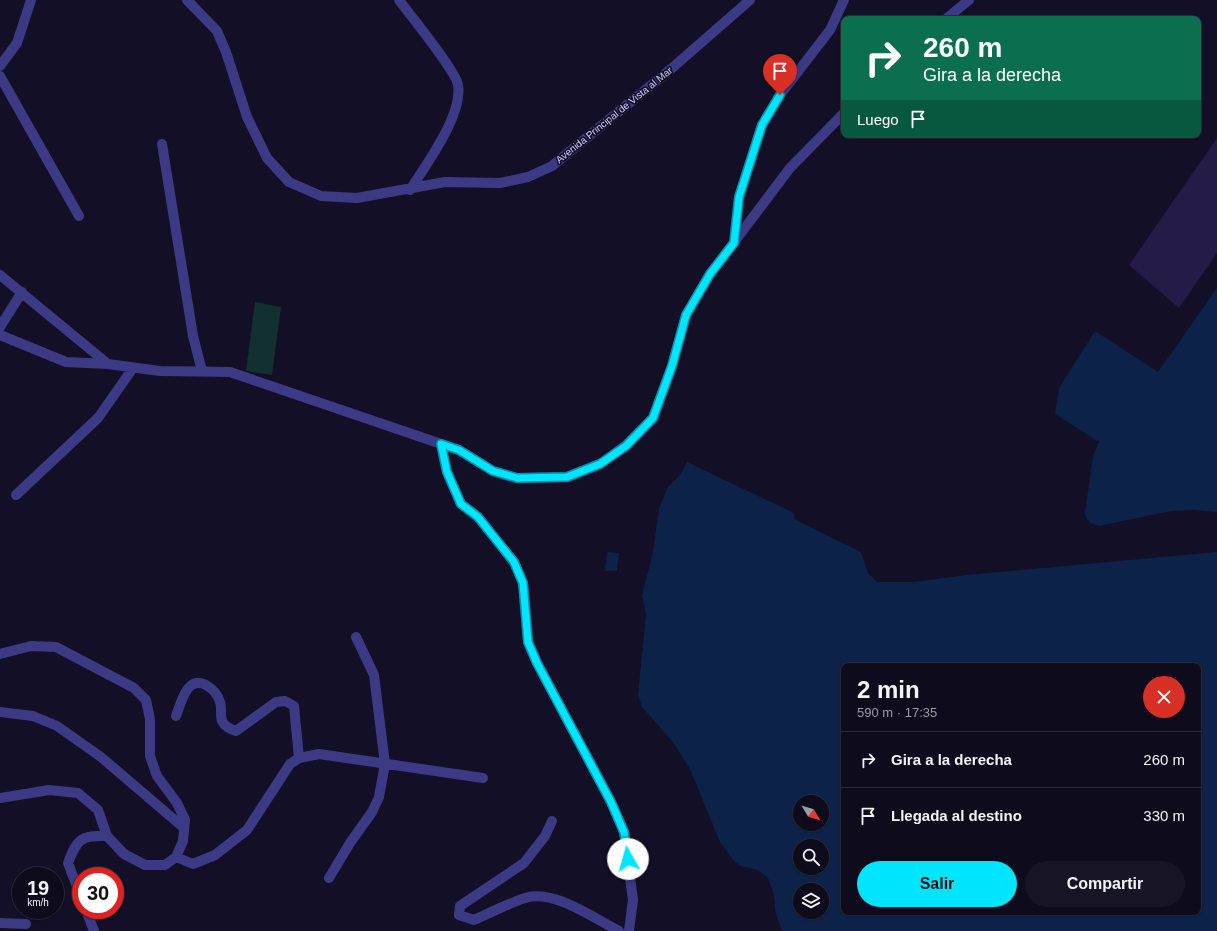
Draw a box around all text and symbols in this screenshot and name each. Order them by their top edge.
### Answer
icon: right [857,32,909,84]
text: 260 m [923,32,1002,63]
pin [763,54,797,95]
icon: arrive [769,60,791,82]
street label: Avenida Principal de Vista al Mar [554,64,675,165]
text: Gira a la derecha [923,65,1061,85]
icon: arrive [907,108,929,130]
text: Luego [857,111,899,128]
text: 2 min [857,676,920,703]
button: close [1143,676,1185,718]
text: 590 m · 17:35 [857,705,937,720]
icon: right [857,749,879,771]
text: Gira a la derecha [891,751,1012,768]
text: 260 m [1143,751,1185,768]
north arrow [793,795,829,831]
map controls [793,795,829,919]
icon: arrive [857,805,879,827]
text: Llegada al destino [891,807,1022,824]
text: 330 m [1143,807,1185,824]
position arrow [607,838,649,880]
button: search [793,839,829,875]
button: Salir [857,861,1017,907]
button: Compartir [1025,861,1185,907]
speed limit sign: 30 [72,867,124,919]
text: 19 [27,877,49,899]
button: layers [793,883,829,919]
text: km/h [27,897,49,908]

